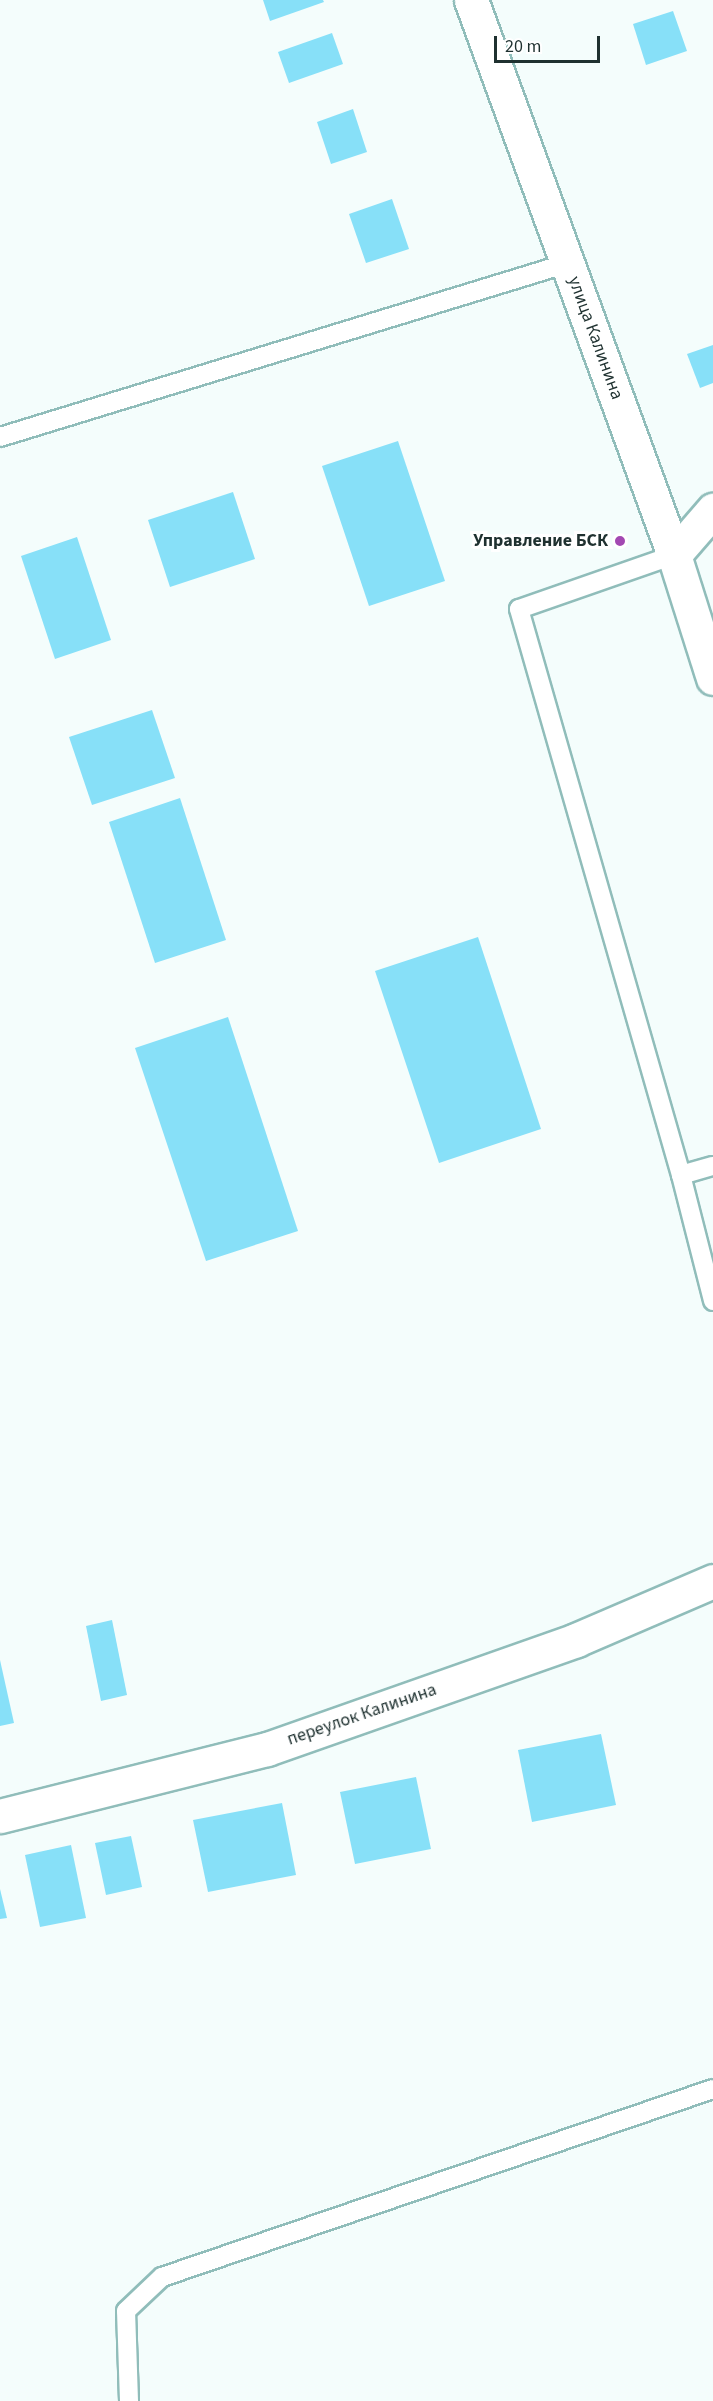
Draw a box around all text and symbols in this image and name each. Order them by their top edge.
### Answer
scale bar [497,24,604,62]
text: 20 m [505,34,541,59]
street label: улица Калинина [563,273,627,403]
place label: Управление БСК [473,530,608,552]
marker: Управление БСК [613,534,627,548]
street label: переулок Калинина [284,1679,440,1751]

